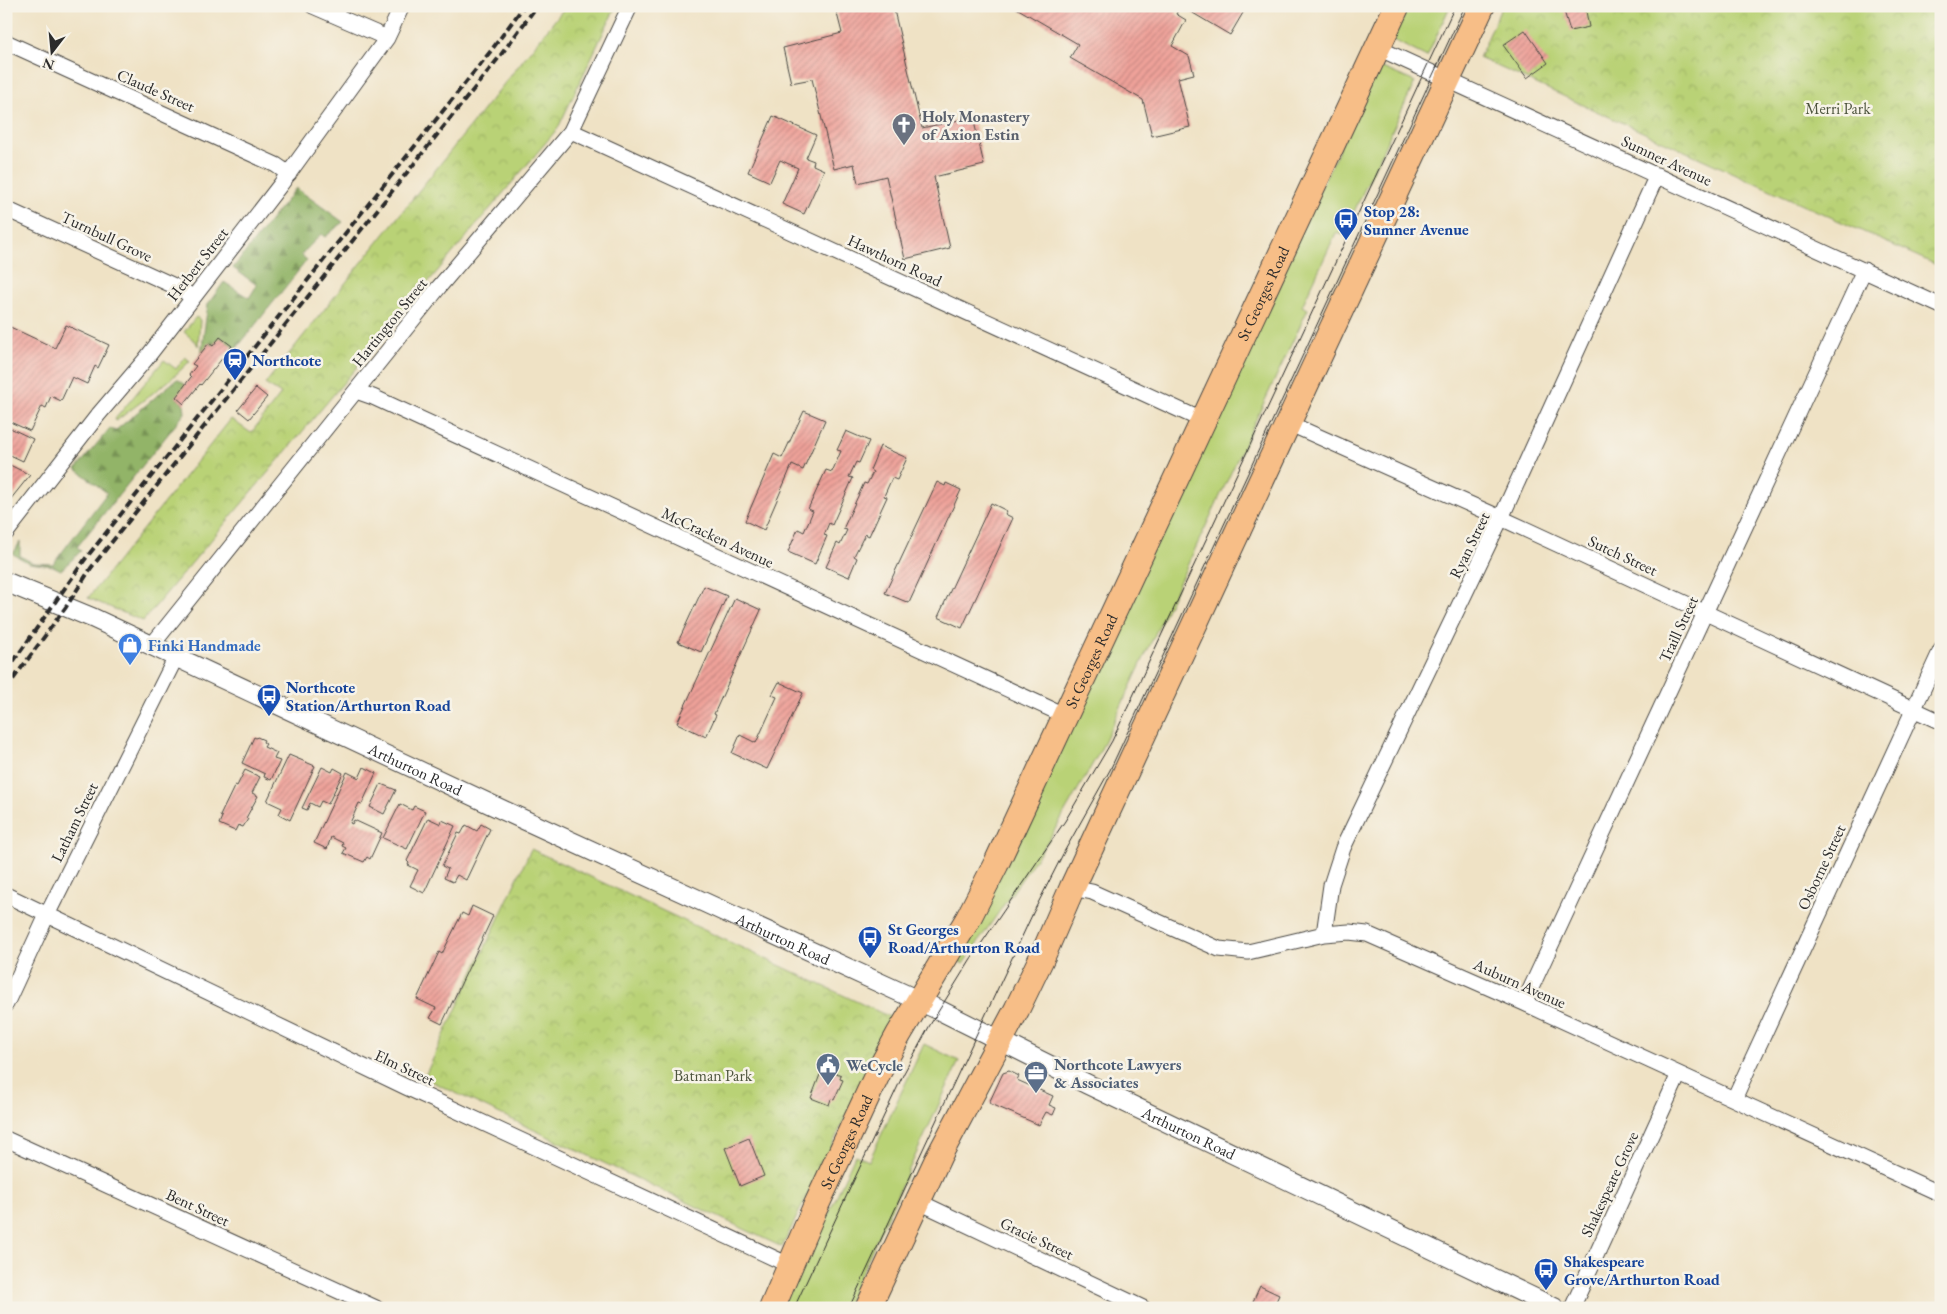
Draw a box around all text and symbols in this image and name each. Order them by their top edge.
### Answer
north arrow [28,28,78,78]
text: N [40,54,56,75]
street label: Claude Street [114,64,198,117]
park label: Merri Park [1805,98,1871,119]
place label: Holy Monastery of Axion Estin [922,106,1030,145]
church icon: Holy Monastery of Axion Estin [891,112,917,146]
street label: Sumner Avenue [1618,130,1715,191]
place label: Stop 28: Sumner Avenue [1364,201,1469,240]
street label: Turnbull Grove [58,206,156,267]
bus stop icon: Stop 28: Sumner Avenue [1333,207,1359,241]
street label: Herbert Street [162,223,233,305]
street label: Hawthorn Road [844,229,946,292]
street label: St Georges Road [1232,242,1295,344]
street label: Hartington Street [347,273,432,371]
station icon: Northcote [222,347,248,381]
place label: Northcote [252,350,322,371]
street label: McCracken Avenue [658,502,777,573]
street label: Ryan Street [1444,509,1495,582]
street label: Sutch Street [1585,530,1661,581]
street label: Traill Street [1654,593,1703,666]
street label: St Georges Road [1060,610,1123,712]
shop icon: Finki Handmade [117,632,143,666]
place label: Finki Handmade [148,635,261,656]
place label: Northcote Station/Arthurton Road [286,677,451,716]
bus stop icon: Northcote Station/Arthurton Road [256,683,282,717]
street label: Arthurton Road [364,738,466,801]
street label: Latham Street [46,779,103,866]
street label: Osborne Street [1793,821,1850,913]
street label: Arthurton Road [731,908,834,970]
place label: St Georges Road/Arthurton Road [888,919,1040,958]
bus stop icon: St Georges Road/Arthurton Road [857,925,883,959]
street label: Auburn Avenue [1469,953,1569,1013]
street label: Elm Street [371,1044,438,1090]
public building icon: WeCycle [815,1052,841,1086]
place label: Northcote Lawyers & Associates [1054,1054,1182,1093]
place label: WeCycle [846,1055,903,1076]
office icon: Northcote Lawyers & Associates [1023,1060,1049,1094]
park label: Batman Park [674,1065,753,1086]
street label: St Georges Road [815,1091,878,1193]
street label: Arthurton Road [1137,1101,1240,1165]
street label: Shakespeare Grove [1576,1128,1643,1240]
street label: Bent Street [163,1184,233,1231]
street label: Gracie Street [997,1212,1077,1265]
place label: Shakespeare Grove/Arthurton Road [1564,1251,1720,1290]
bus stop icon: Shakespeare Grove/Arthurton Road [1533,1257,1559,1291]

